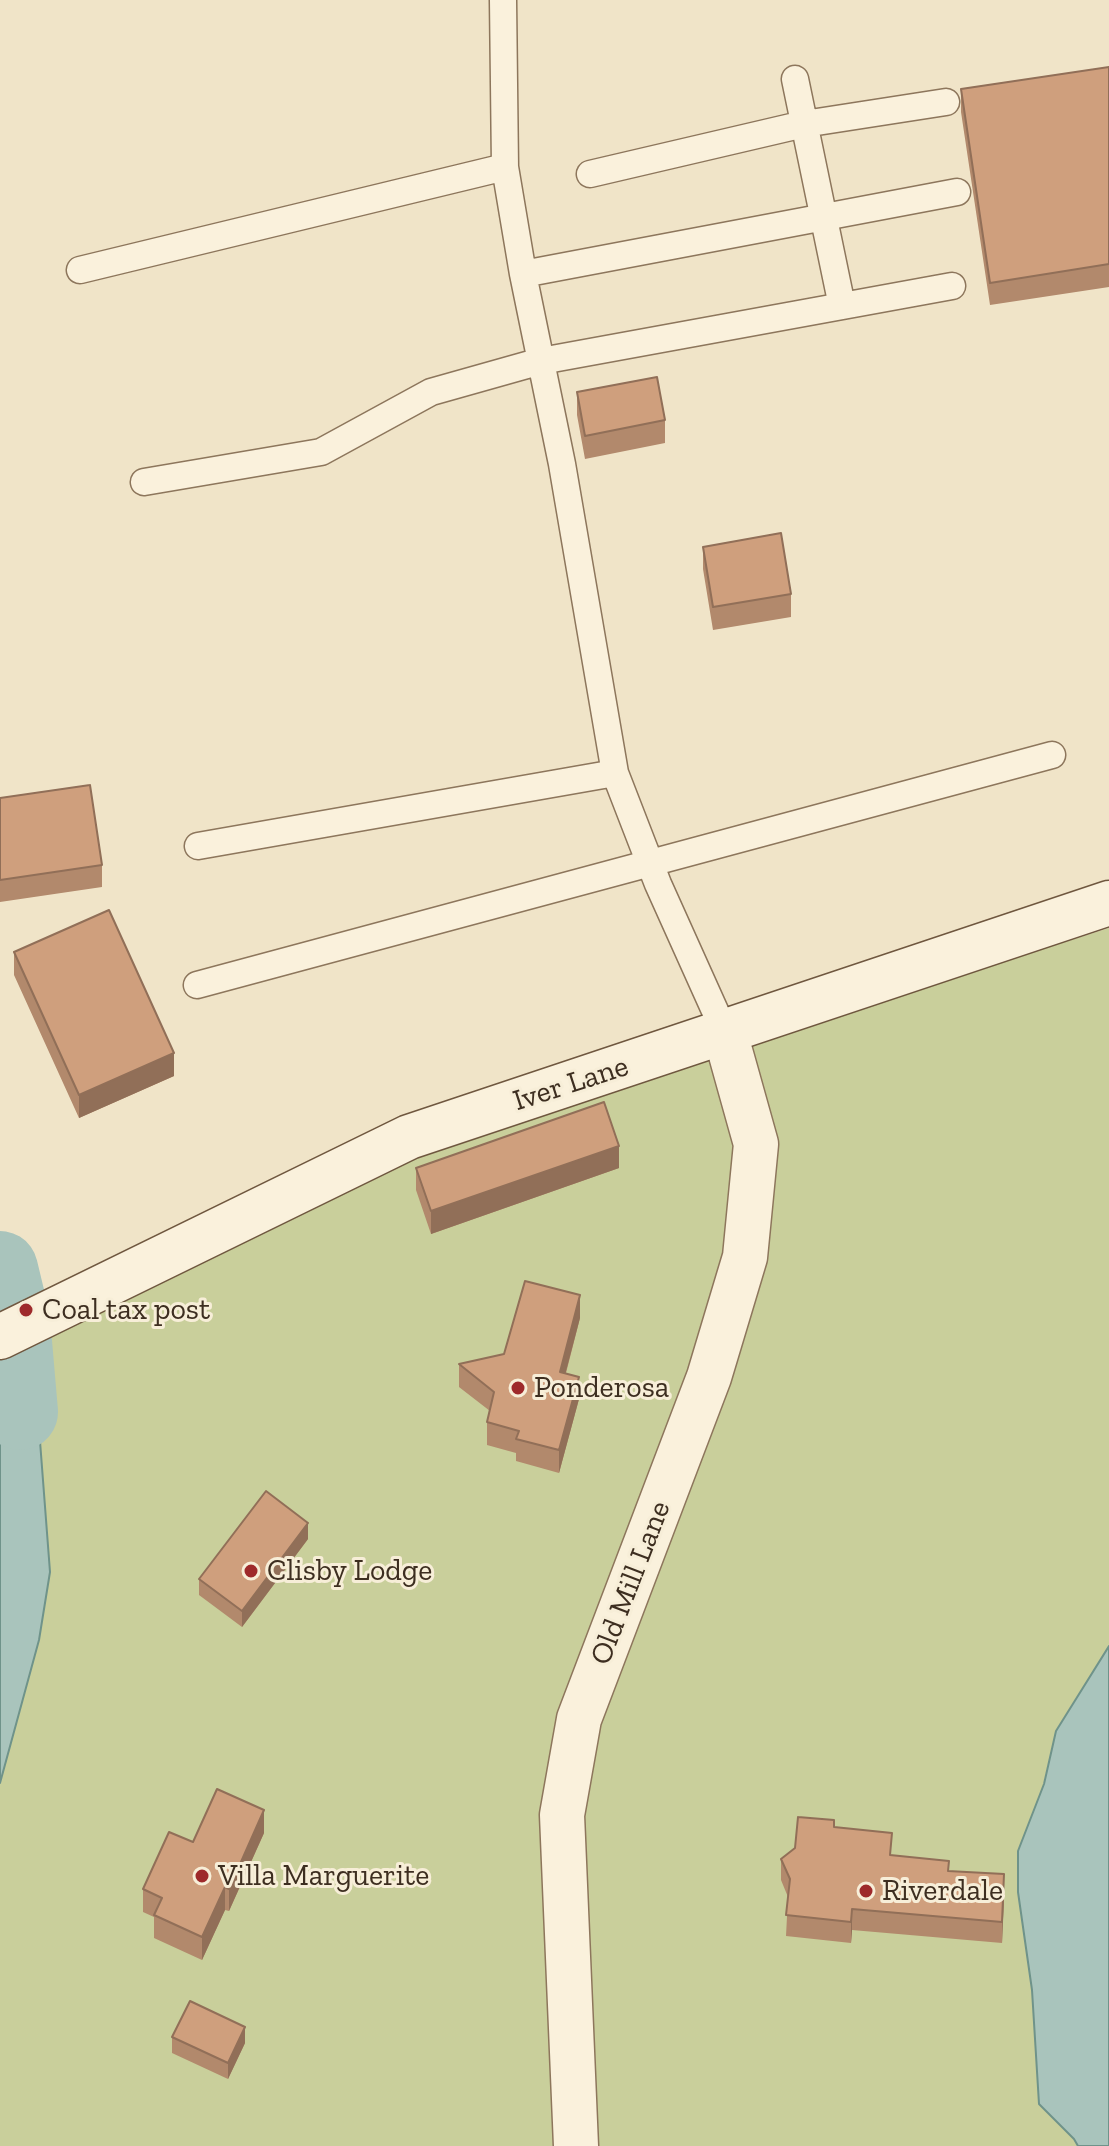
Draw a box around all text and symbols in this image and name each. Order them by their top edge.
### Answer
street label: Iver Lane [509,1048,633,1120]
place label: Coal tax post [42,1292,210,1328]
marker: Coal tax post [17,1301,35,1319]
place label: Ponderosa [534,1370,669,1406]
marker: Ponderosa [509,1379,527,1397]
street label: Old Mill Lane [583,1496,679,1670]
place label: Clisby Lodge [267,1553,432,1589]
marker: Clisby Lodge [242,1562,260,1580]
place label: Villa Marguerite [218,1858,429,1894]
marker: Villa Marguerite [193,1867,211,1885]
place label: Riverdale [882,1873,1003,1909]
marker: Riverdale [857,1882,875,1900]

